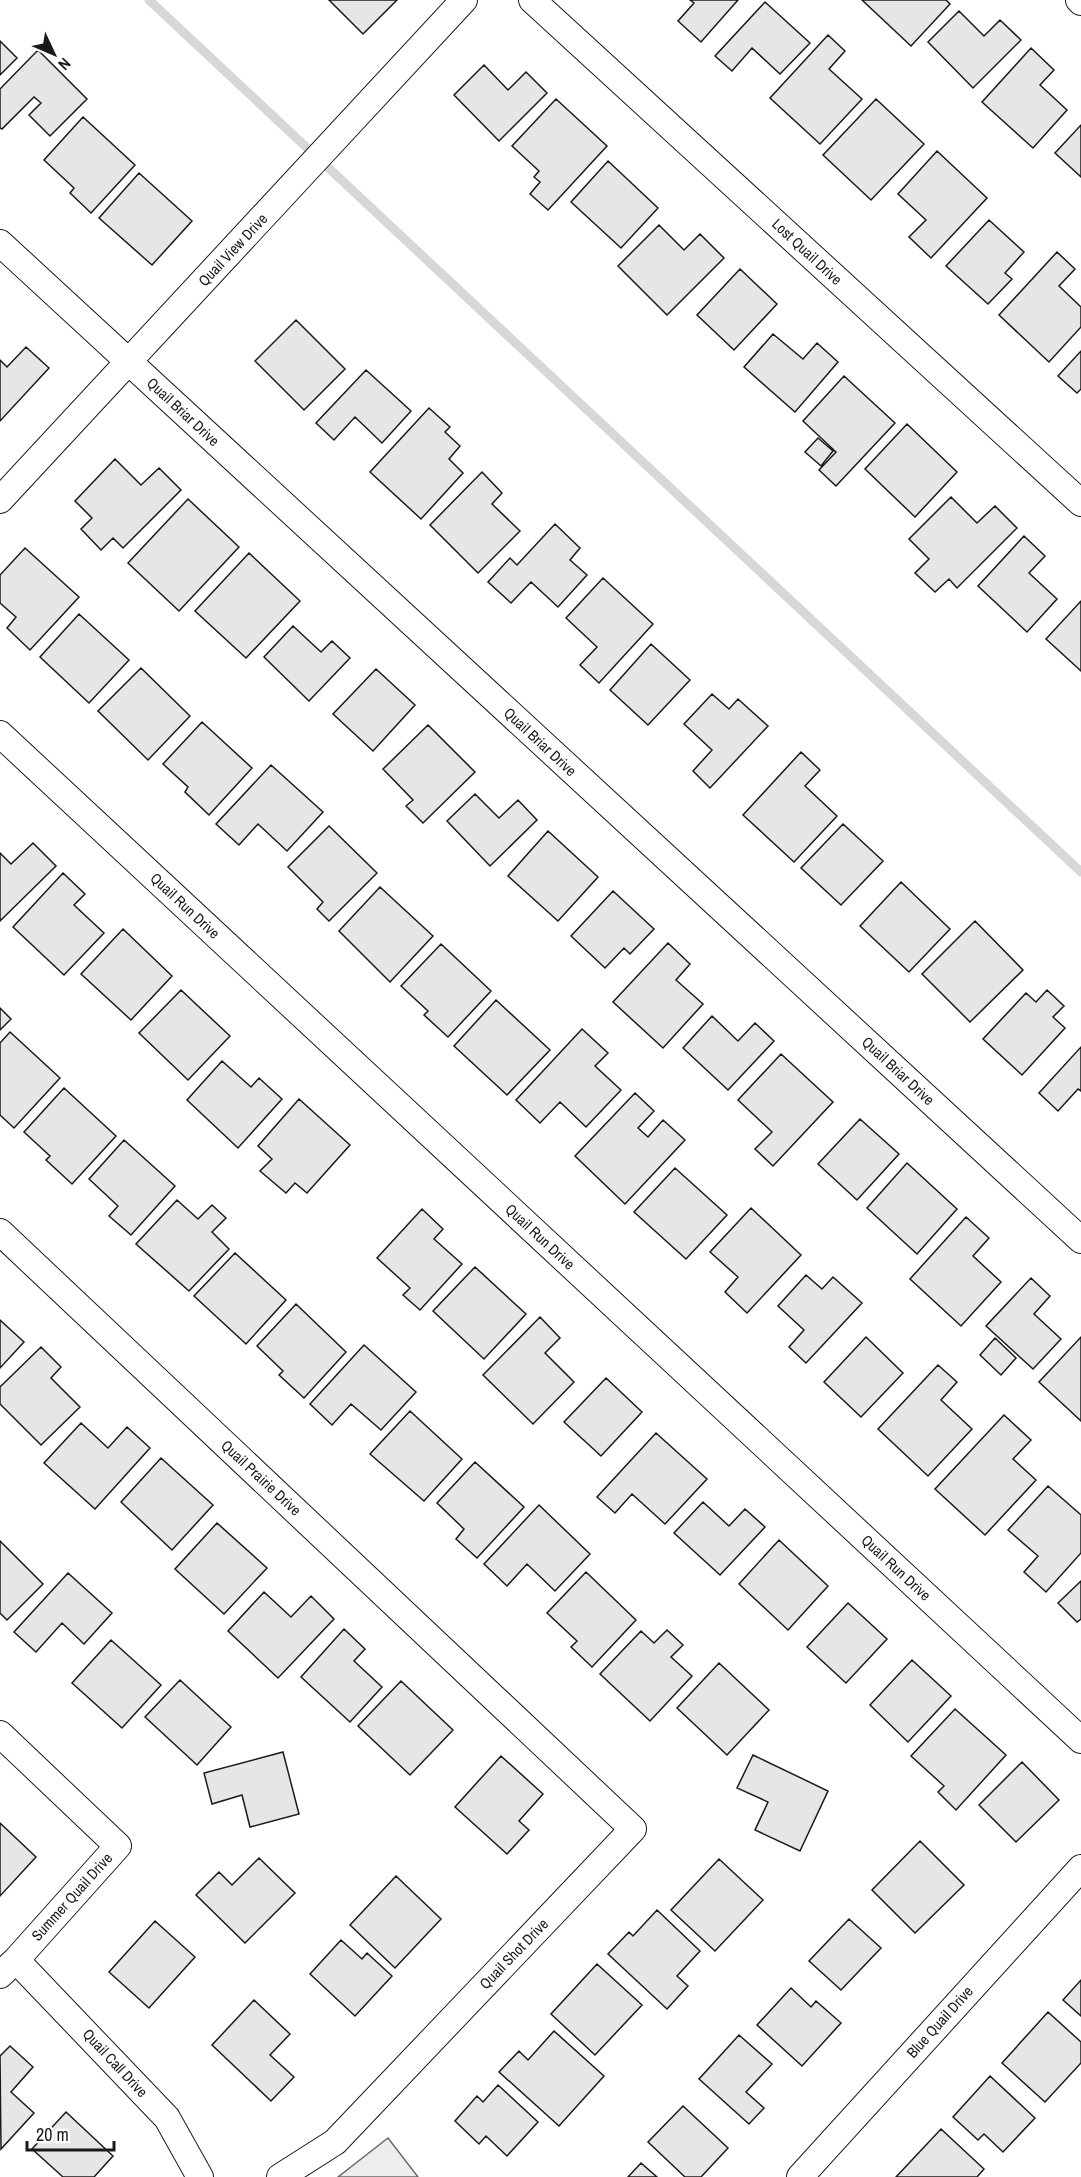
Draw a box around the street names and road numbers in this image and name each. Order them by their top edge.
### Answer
street label: Quail View Drive [193,208,272,291]
street label: Lost Quail Drive [768,214,847,290]
street label: Quail Briar Drive [142,372,224,451]
street label: Quail Briar Drive [499,702,581,781]
street label: Quail Run Drive [146,868,225,943]
street label: Quail Briar Drive [857,1031,939,1110]
street label: Quail Run Drive [501,1199,580,1274]
street label: Quail Prairie Drive [217,1435,306,1520]
street label: Quail Run Drive [857,1530,936,1605]
street label: Summer Quail Drive [26,1848,117,1945]
street label: Quail Shot Drive [475,1914,553,1994]
street label: Blue Quail Drive [902,1981,978,2062]
street label: Quail Call Drive [78,2024,153,2102]

